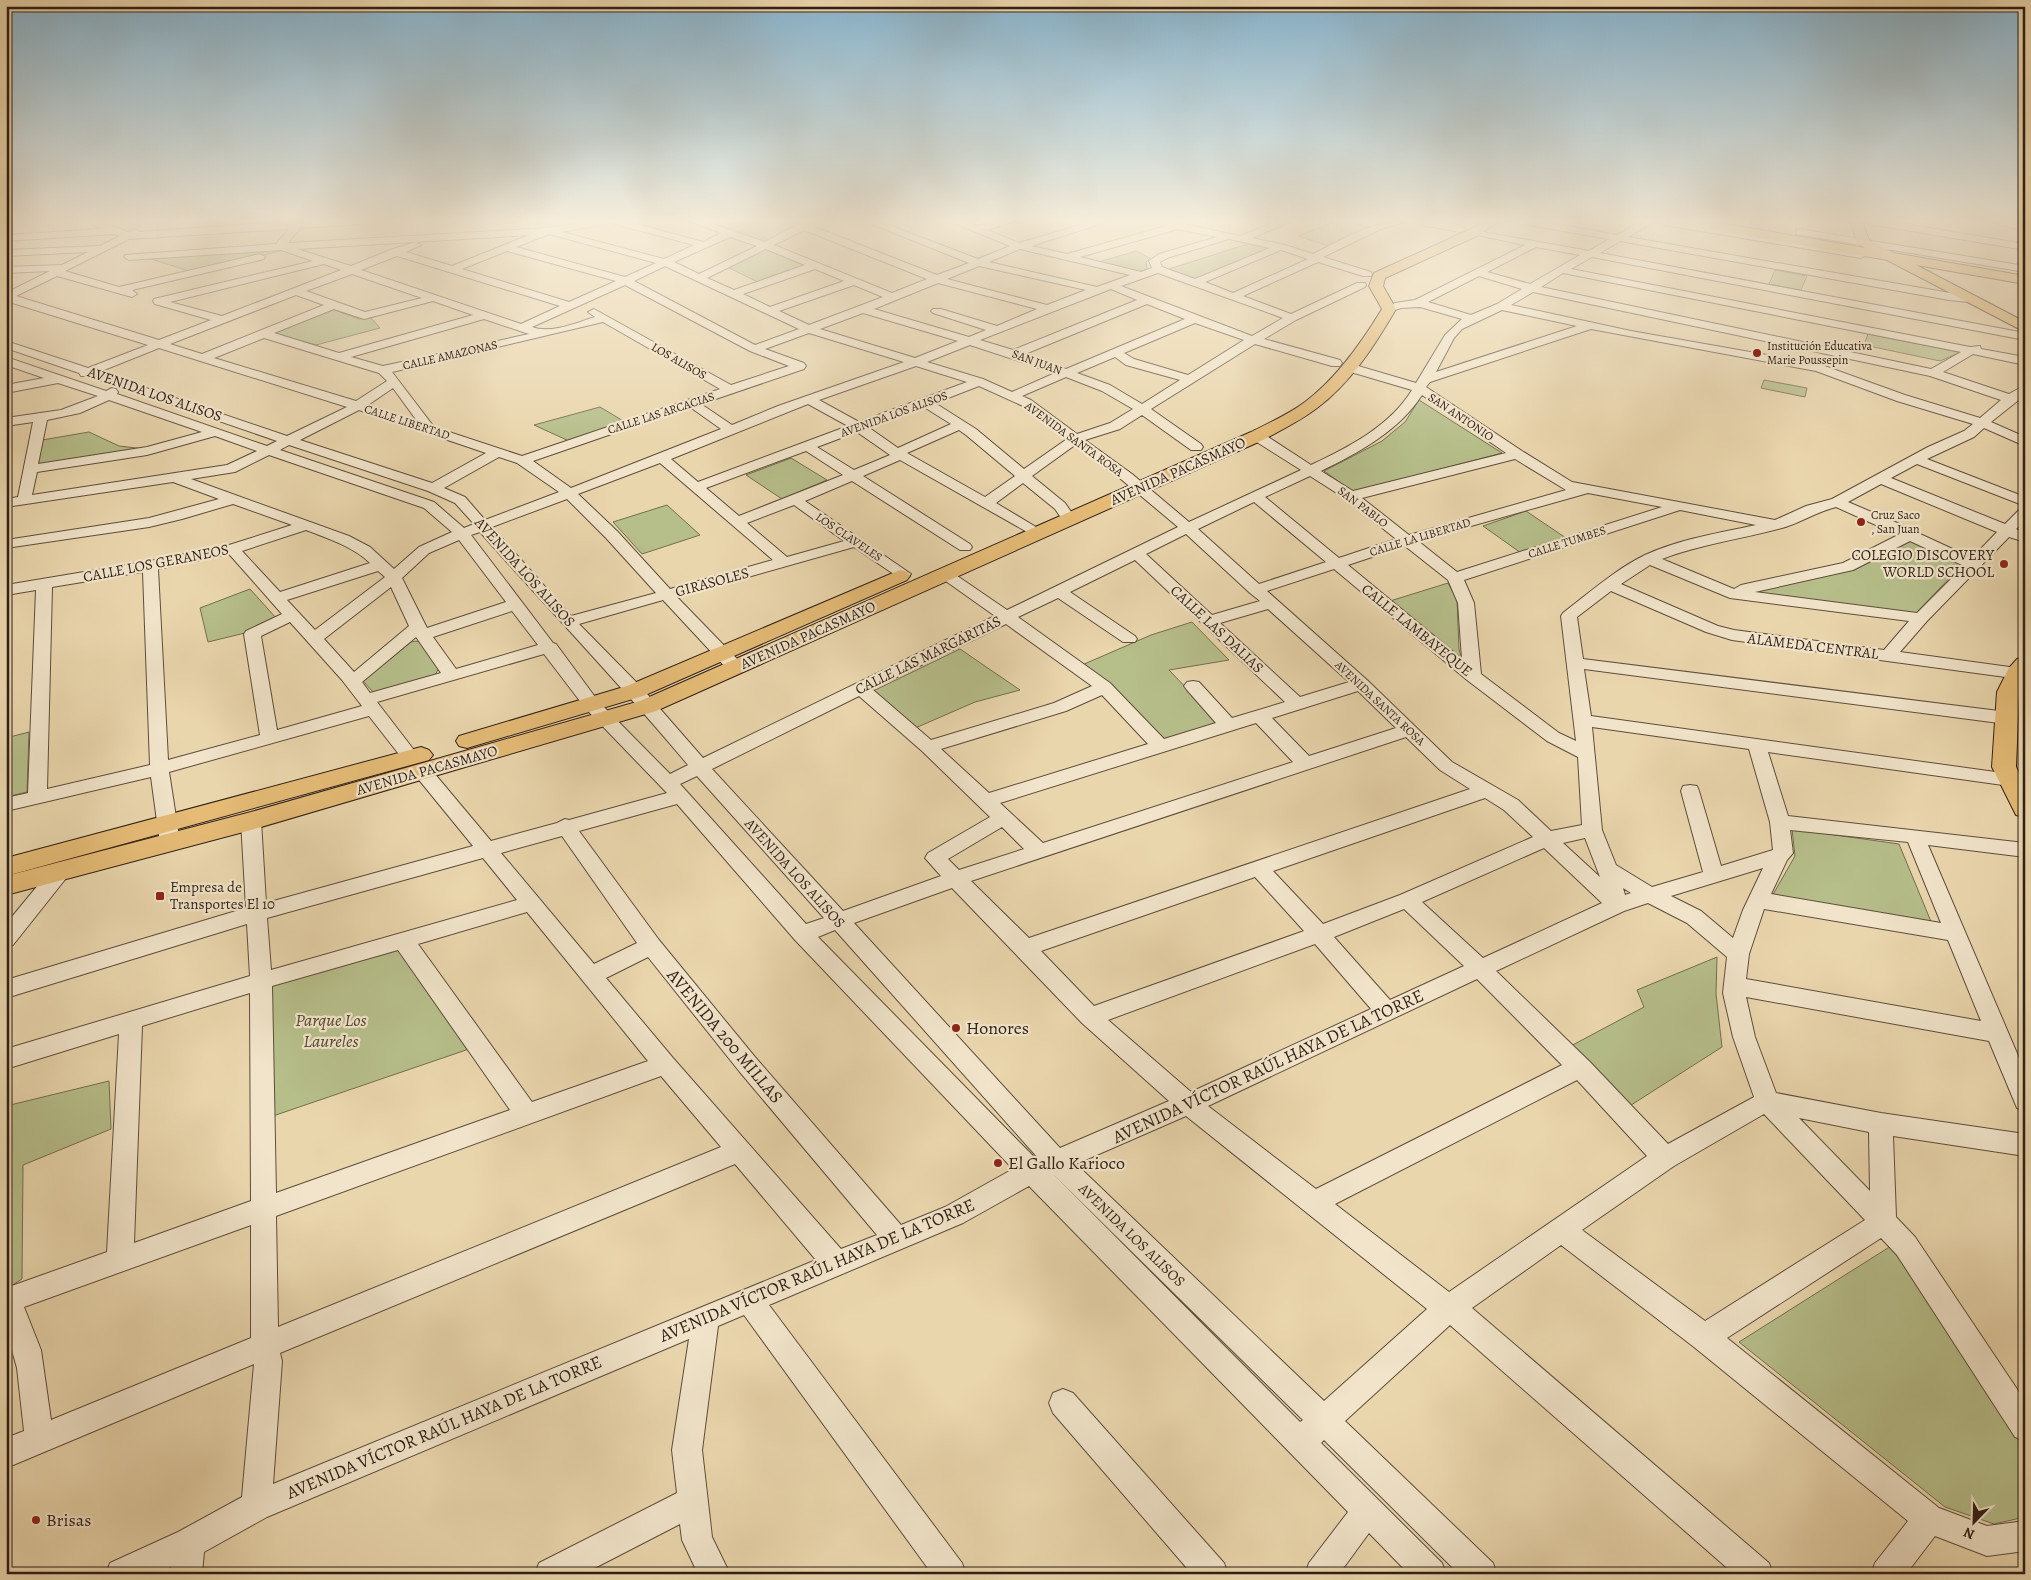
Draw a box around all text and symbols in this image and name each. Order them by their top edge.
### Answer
street label: CALLE AMAZONAS [401,336,499,374]
place label: Institución Educativa Marie Poussepin [1767,338,1873,368]
street label: LOS ALISOS [648,339,710,383]
street label: SAN JUAN [1010,346,1065,379]
marker: Institución Educativa Marie Poussepin [1751,347,1763,359]
street label: AVENIDA LOS ALISOS [84,361,225,426]
street label: AVENIDA LOS ALISOS [837,387,950,441]
street label: CALLE LAS ARCACIAS [605,388,717,438]
street label: SAN ANTONIO [1425,389,1497,445]
street label: AVENIDA SANTA ROSA [1021,397,1127,481]
street label: CALLE LIBERTAD [362,401,452,443]
street label: AVENIDA PACASMAYO [1106,432,1249,510]
street label: SAN PABLO [1335,483,1391,531]
place label: Cruz Saco , San Juan [1871,507,1920,537]
street label: LOS CLAVELES [813,509,885,565]
street label: AVENIDA LOS ALISOS [470,512,580,631]
street label: CALLE LA LIBERTAD [1367,514,1473,560]
marker: Cruz Saco , San Juan [1855,516,1867,528]
street label: CALLE TUMBES [1526,522,1608,562]
street label: CALLE LOS GERANEOS [81,539,231,587]
place label: COLEGIO DISCOVERY WORLD SCHOOL [1851,545,1995,582]
marker: COLEGIO DISCOVERY WORLD SCHOOL [1998,558,2010,570]
street label: GIRASOLES [673,563,751,601]
street label: CALLE LAMBAYEQUE [1357,579,1477,681]
street label: CALLE LAS DALIAS [1166,581,1268,677]
street label: AVENIDA PACASMAYO [736,596,879,674]
street label: CALLE LAS MARGARITAS [852,611,1004,699]
street label: ALAMEDA CENTRAL [1745,628,1880,664]
street label: AVENIDA SANTA ROSA [1331,656,1429,750]
street label: AVENIDA PACASMAYO [353,740,500,800]
street label: AVENIDA LOS ALISOS [740,813,850,932]
place label: Empresa de Transportes El 10 [170,877,275,914]
marker: Empresa de Transportes El 10 [154,890,166,902]
street label: AVENIDA 200 MILLAS [661,963,788,1108]
street label: AVENIDA VÍCTOR RAÚL HAYA DE LA TORRE [1108,983,1427,1149]
park label: Parque Los Laureles [295,1008,367,1053]
place label: Honores [966,1016,1029,1040]
marker: Honores [950,1022,962,1034]
place label: El Gallo Karioco [1008,1151,1125,1175]
marker: El Gallo Karioco [992,1157,1004,1169]
street label: AVENIDA LOS ALISOS [1074,1178,1190,1291]
street label: AVENIDA VÍCTOR RAÚL HAYA DE LA TORRE [655,1192,978,1348]
street label: AVENIDA VÍCTOR RAÚL HAYA DE LA TORRE [282,1349,605,1505]
north arrow [1948,1498,1998,1548]
place label: Brisas [46,1508,91,1532]
marker: Brisas [30,1514,42,1526]
text: N [1961,1523,1978,1544]

